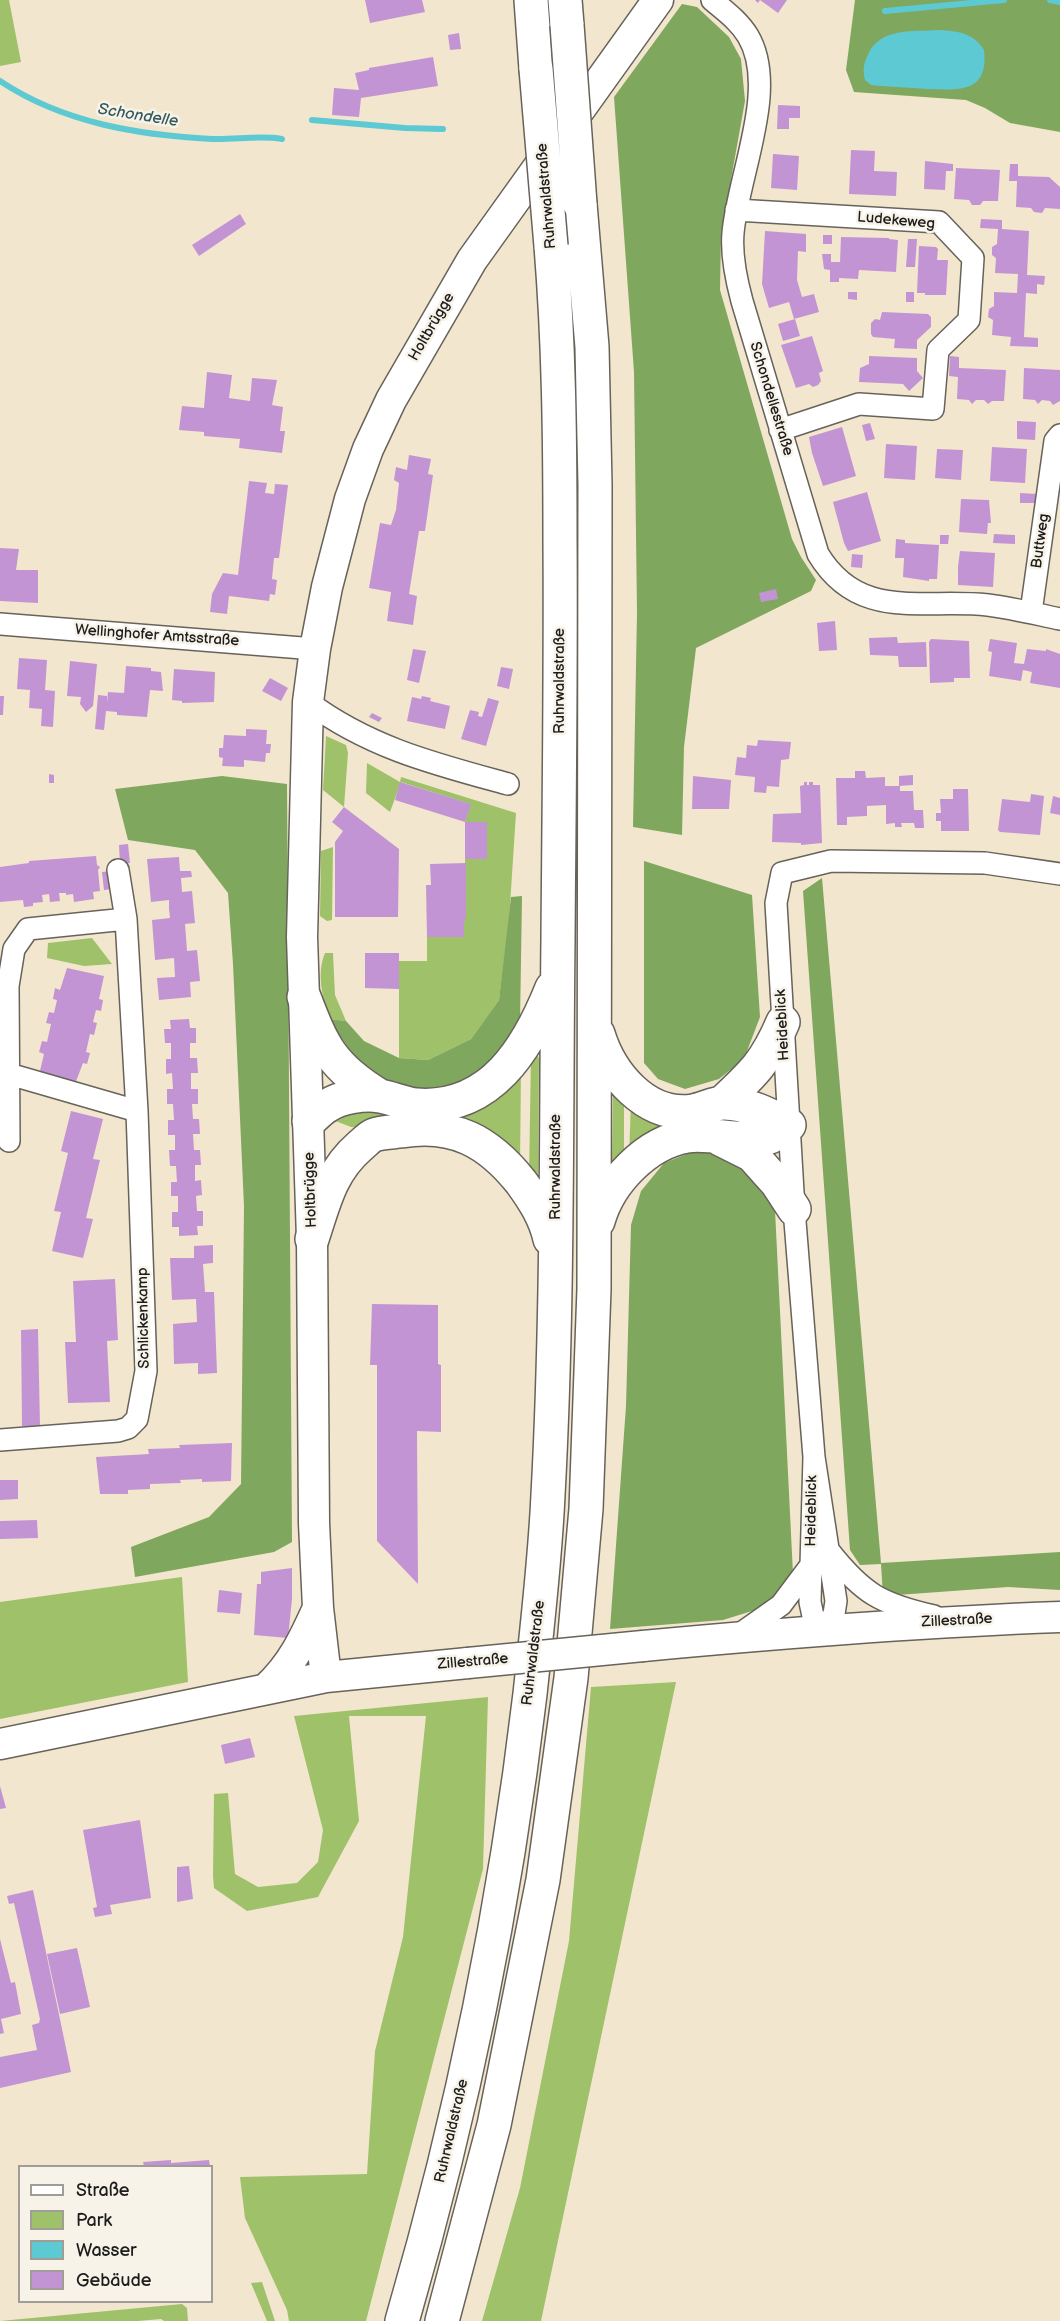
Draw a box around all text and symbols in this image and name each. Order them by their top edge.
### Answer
water label: Schondelle [96,100,180,132]
street label: Ruhrwaldstraße [533,142,561,250]
street label: Ludekeweg [856,209,936,233]
street label: Holtbrügge [405,290,459,364]
street label: Schondellestraße [745,340,797,458]
street label: Buttweg [1028,512,1054,570]
street label: Wellinghofer Amtsstraße [74,621,240,651]
street label: Ruhrwaldstraße [551,628,569,734]
street label: Heideblick [772,989,794,1061]
street label: Ruhrwaldstraße [547,1114,565,1220]
street label: Holtbrügge [301,1152,321,1228]
street label: Schlickenkamp [134,1267,154,1369]
street label: Heideblick [802,1475,822,1547]
street label: Ruhrwaldstraße [519,1599,549,1707]
street label: Zillestraße [921,1610,993,1632]
street label: Zillestraße [437,1650,509,1674]
street label: Ruhrwaldstraße [431,2077,473,2185]
legend [18,2165,213,2303]
text: Straße [76,2180,129,2201]
text: Park [76,2210,112,2231]
text: Wasser [76,2240,137,2261]
text: Gebäude [76,2270,152,2291]

